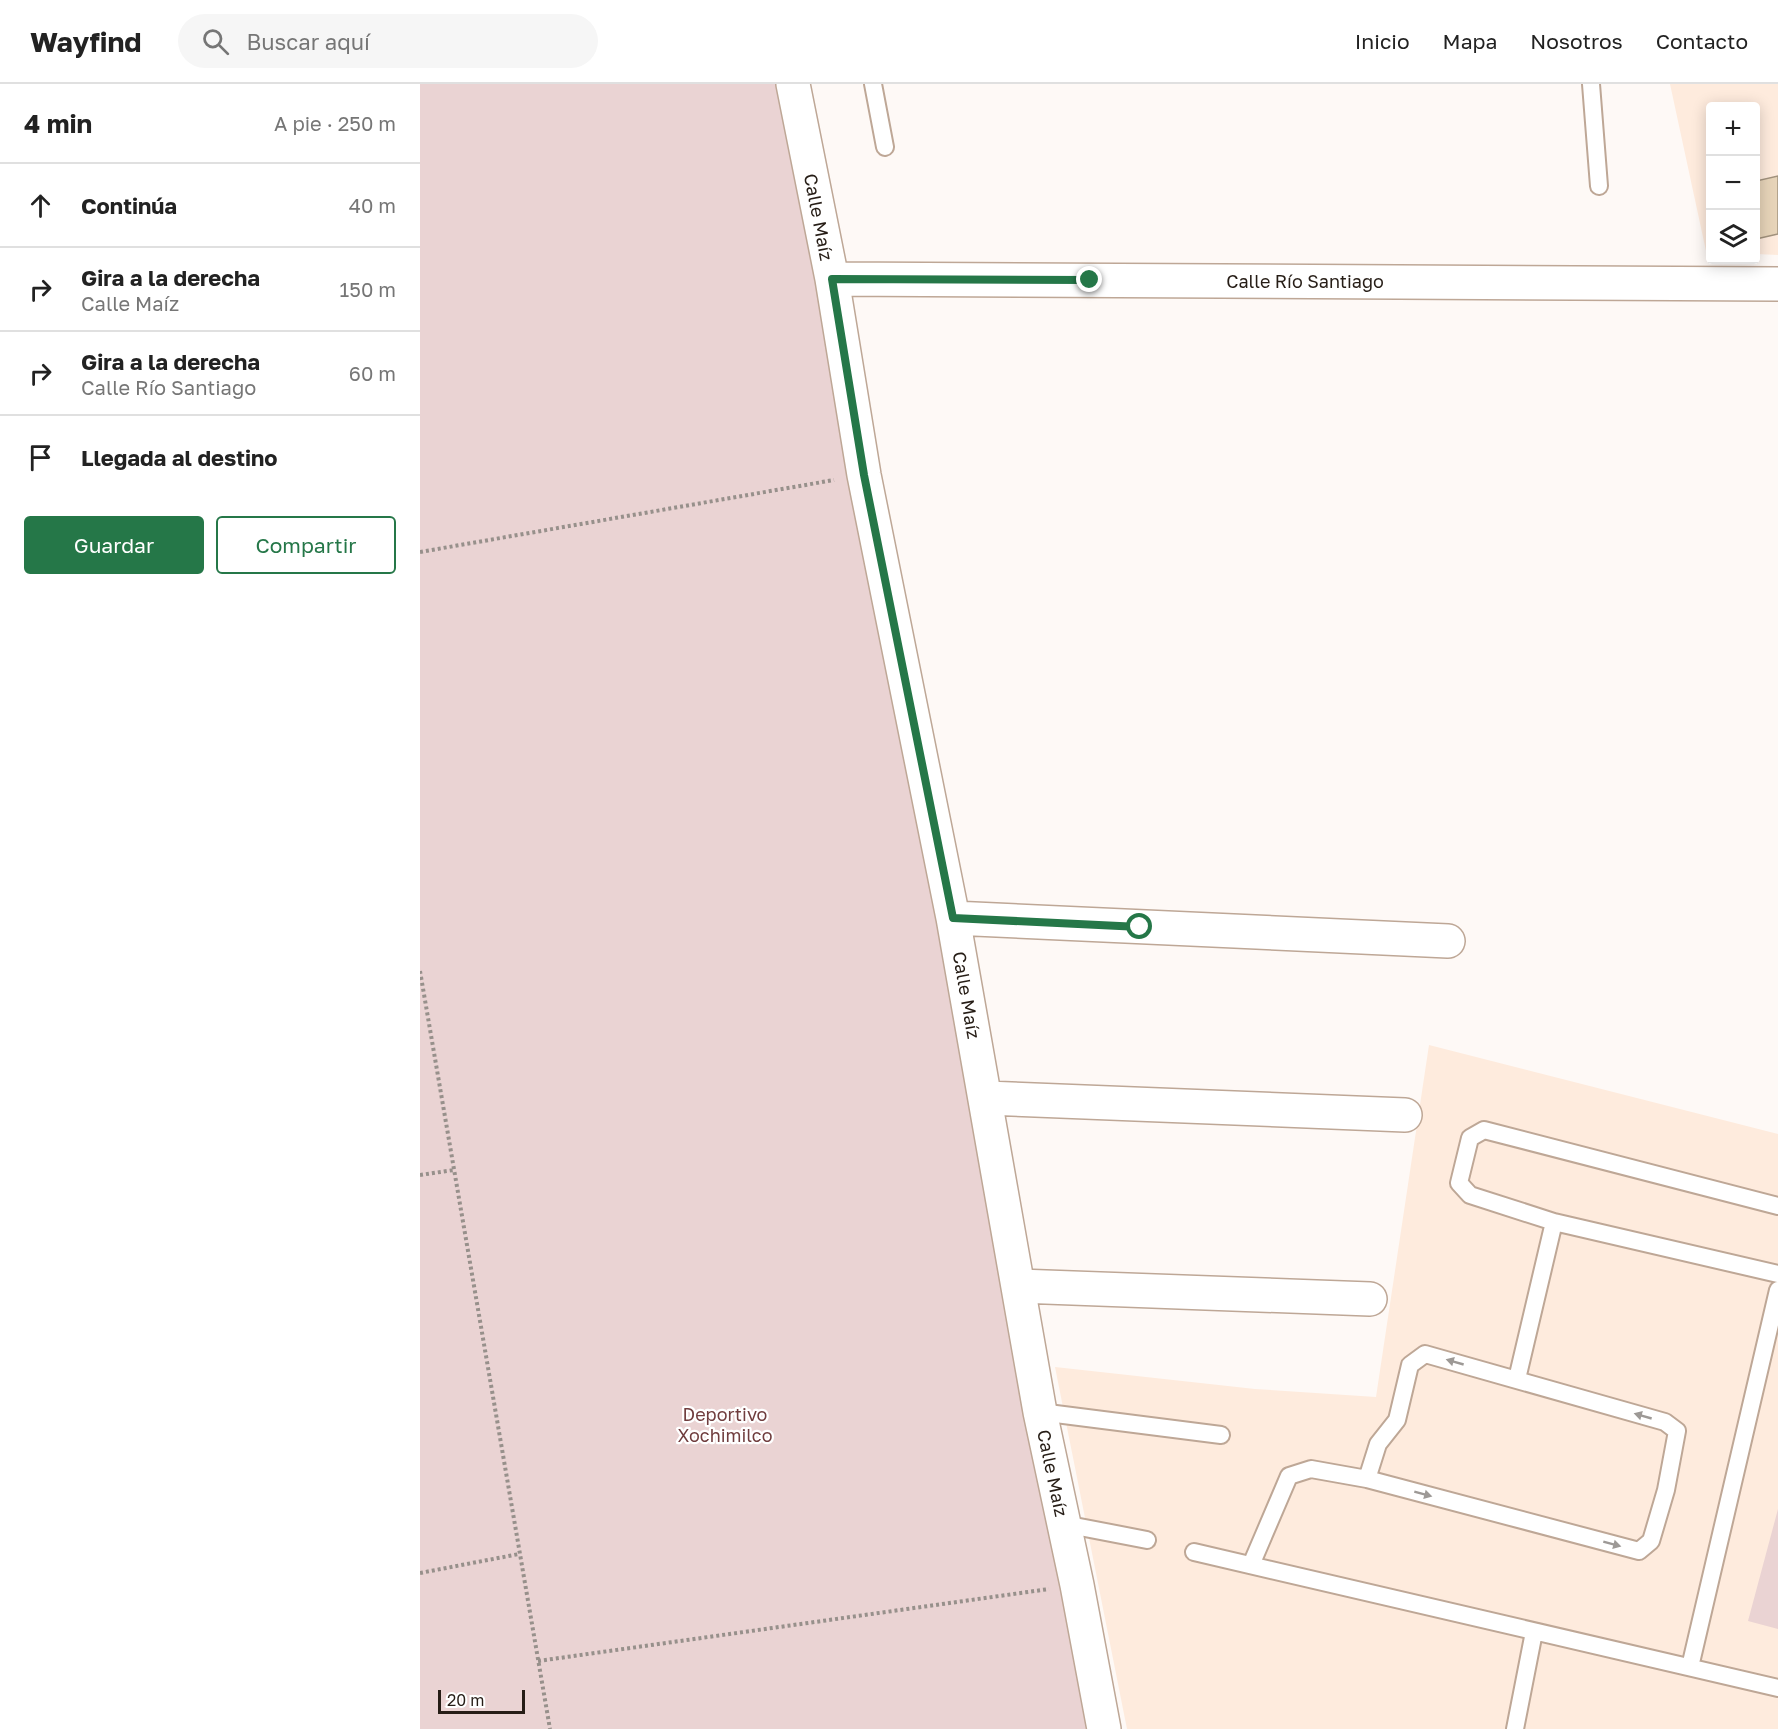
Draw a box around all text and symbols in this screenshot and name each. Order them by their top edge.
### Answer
search box [178,14,598,68]
text: Wayfind [30,25,142,58]
icon: search [199,25,232,58]
text: Buscar aquí [247,28,370,55]
text: Inicio [1355,28,1410,54]
text: Mapa [1443,28,1497,54]
text: Nosotros [1530,28,1623,54]
text: Contacto [1656,28,1748,54]
map controls [1706,102,1760,264]
button: + [1706,102,1760,156]
text: 4 min [24,108,92,139]
text: A pie · 250 m [274,111,396,135]
button: − [1706,156,1760,210]
street label: Calle Maíz [800,172,838,262]
icon: ahead [24,189,57,222]
text: Continúa [81,192,177,219]
text: 40 m [349,193,396,217]
button: layers [1706,210,1760,264]
text: Gira a la derecha [81,264,260,291]
route end [1076,266,1102,292]
street label: Calle Río Santiago [1226,270,1384,292]
icon: right [24,273,57,306]
text: 150 m [340,277,396,301]
text: Calle Maíz [81,291,179,315]
text: Gira a la derecha [81,348,260,375]
icon: right [24,357,57,390]
text: 60 m [349,361,396,385]
text: Calle Río Santiago [81,375,256,399]
icon: arrive [24,441,57,474]
text: Llegada al destino [81,444,278,471]
button: Guardar [24,516,204,574]
button: Compartir [216,516,396,574]
route start [1126,913,1152,939]
street label: Calle Maíz [948,950,986,1040]
one-way arrow [1446,1357,1464,1366]
park label: Deportivo Xochimilco [678,1403,772,1446]
one-way arrow [1634,1411,1652,1420]
street label: Calle Maíz [1033,1428,1073,1518]
one-way arrow [1415,1490,1433,1499]
one-way arrow [1603,1539,1621,1549]
scale bar [438,1687,525,1714]
text: 20 m [447,1690,484,1710]

